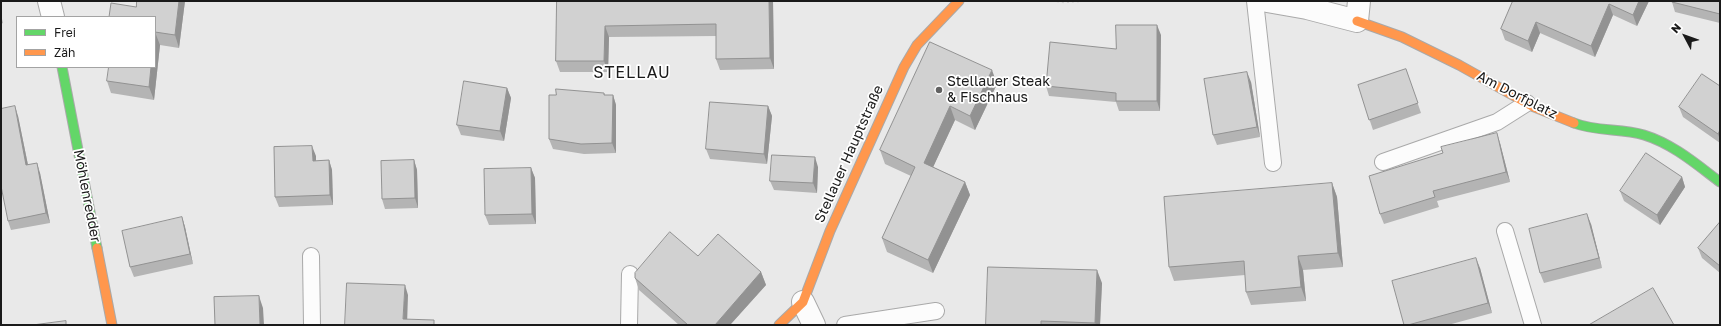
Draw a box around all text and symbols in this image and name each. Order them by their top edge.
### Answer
legend [16,16,156,68]
north arrow [1665,16,1705,56]
text: N [1668,20,1683,35]
text: Frei [54,25,76,40]
text: Zäh [54,45,75,60]
district label: STELLAU [593,63,671,83]
street label: Am Dorfplatz [1474,67,1560,123]
place label: Stellauer Steak & Fischhaus [947,74,1050,106]
street label: Stellauer Hauptstraße [811,83,887,225]
marker: Stellauer Steak & Fischhaus [934,85,944,95]
street label: Möhlenredder [70,148,104,244]

